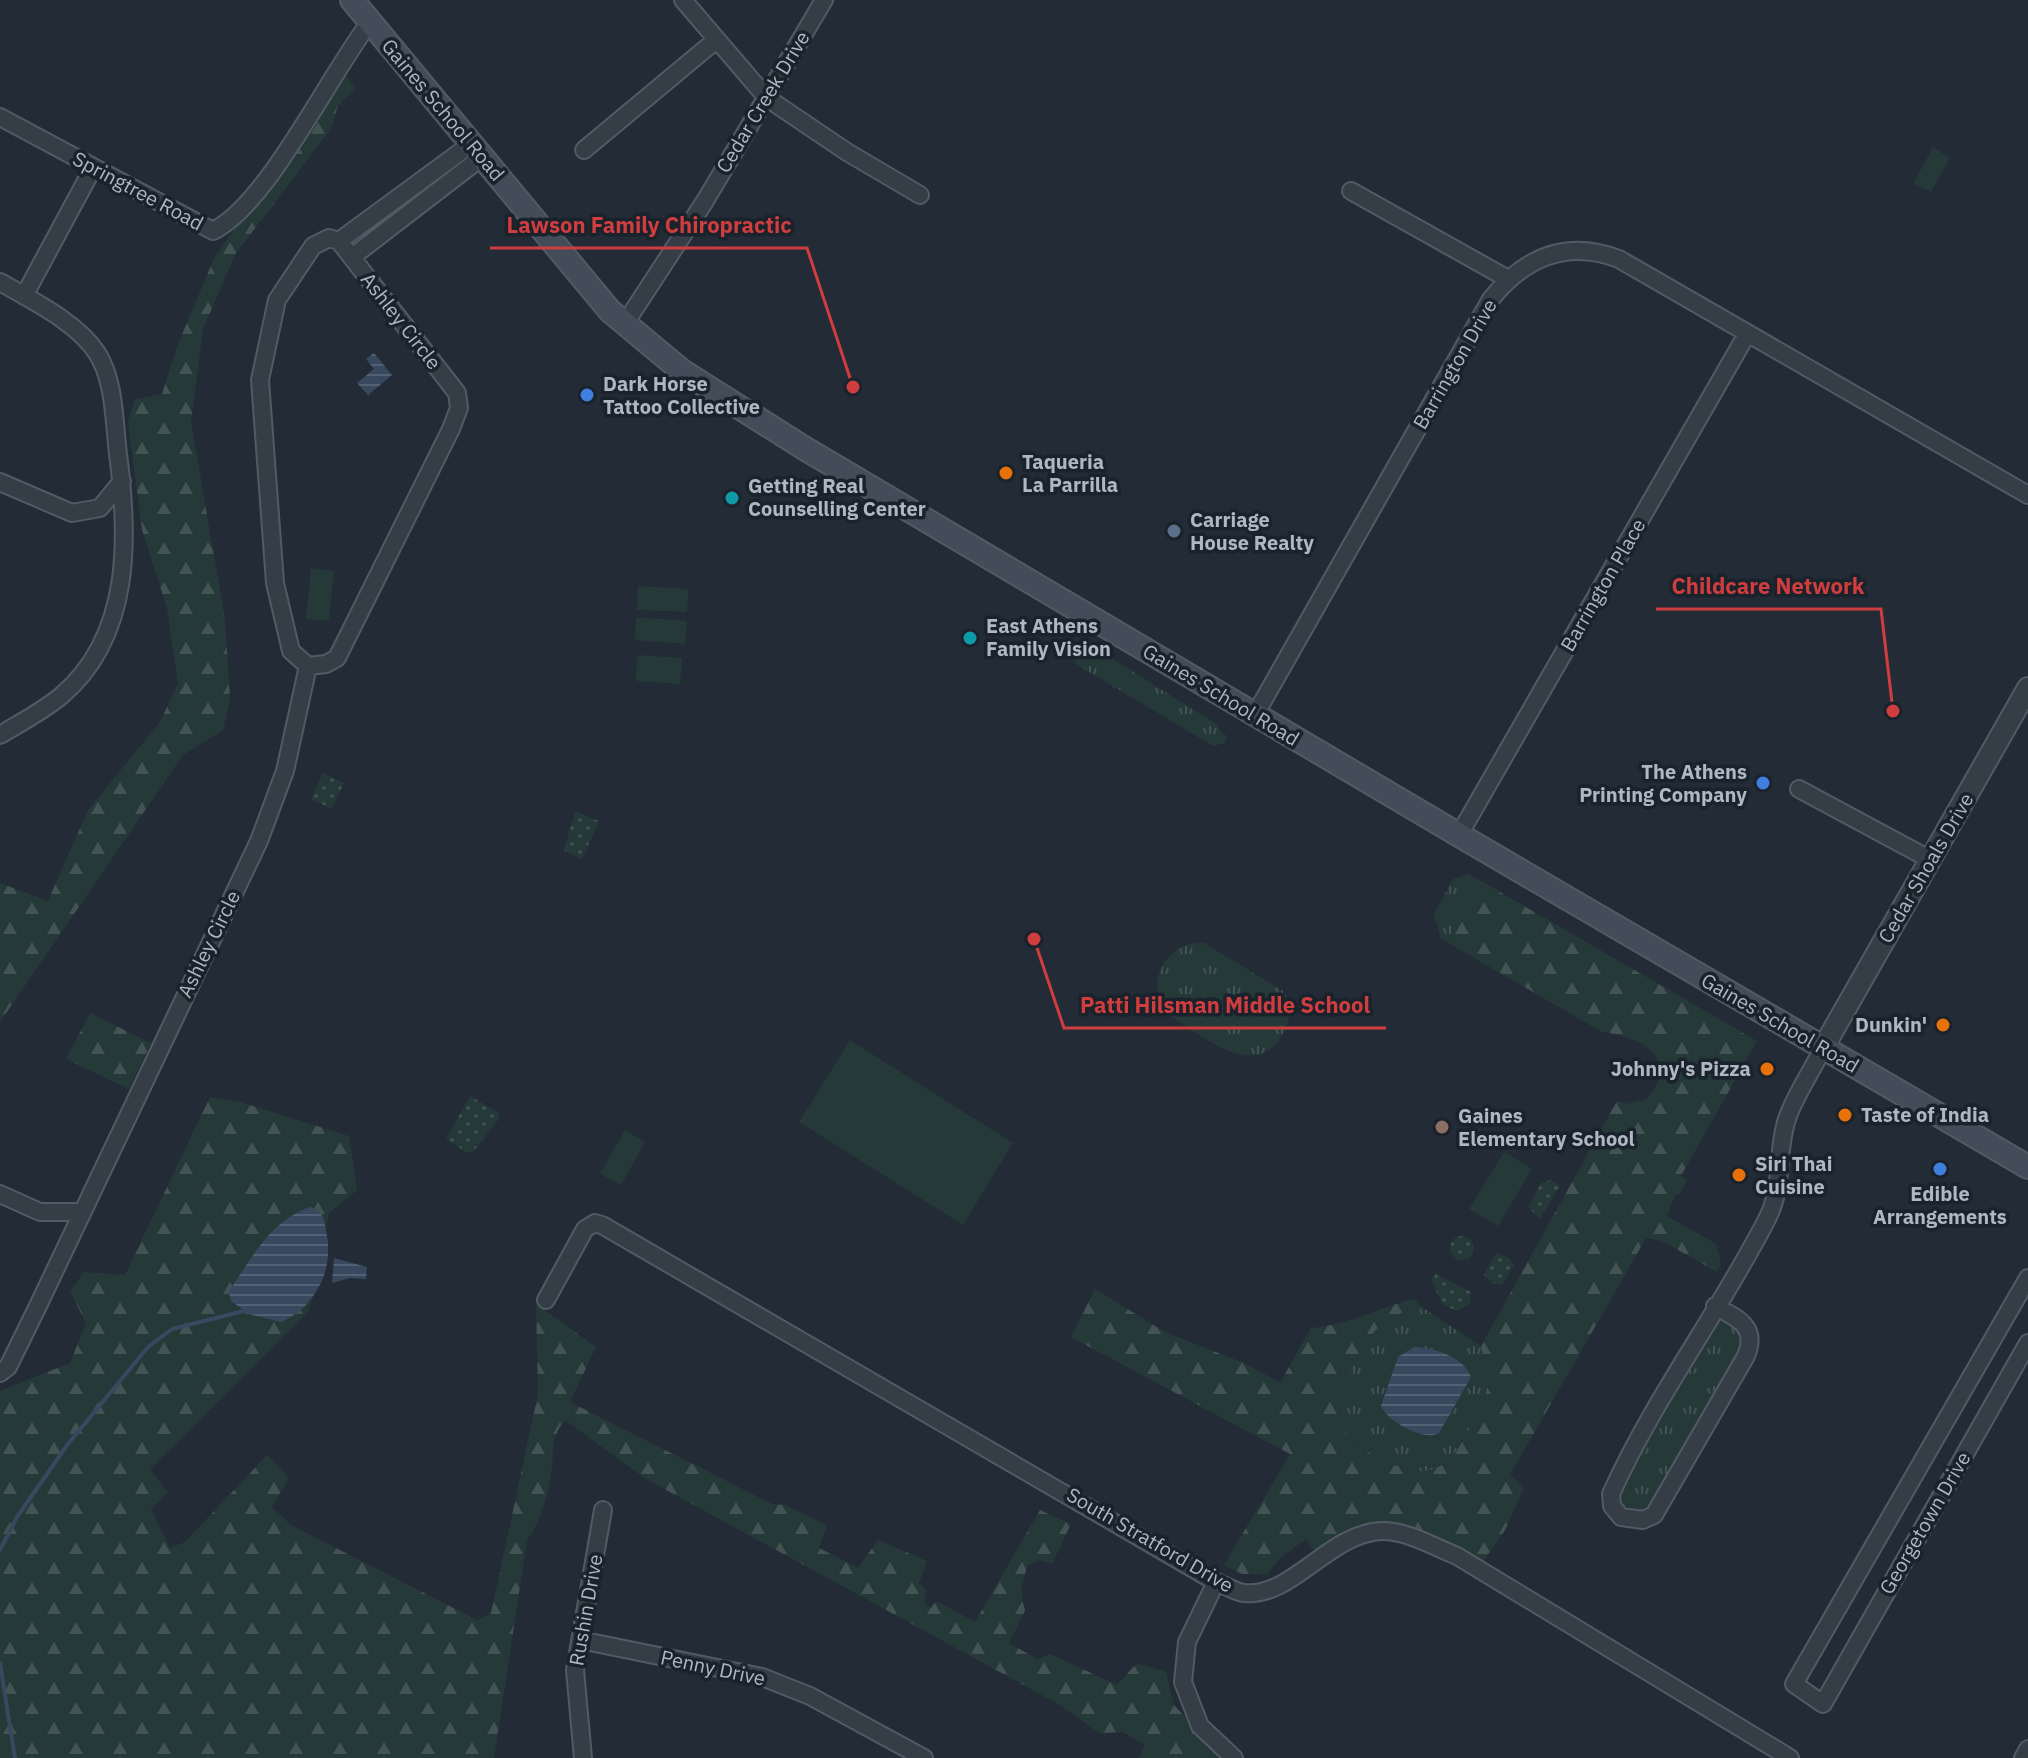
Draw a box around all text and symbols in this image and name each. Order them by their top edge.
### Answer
street label: Cedar Creek Drive [710,26,816,178]
street label: Gaines School Road [376,33,511,187]
street label: Springtree Road [68,145,208,236]
callout: Lawson Family Chiropractic [490,202,807,248]
text: Lawson Family Chiropractic [506,210,792,239]
street label: Ashley Circle [355,267,448,375]
street label: Barrington Drive [1406,294,1503,434]
place label: Dark Horse Tattoo Collective [603,370,760,420]
marker: Dark Horse Tattoo Collective [578,386,596,404]
place label: Taqueria La Parrilla [1022,448,1118,498]
marker: Taqueria La Parrilla [997,464,1015,482]
place label: Getting Real Counselling Center [748,472,926,522]
marker: Getting Real Counselling Center [723,489,741,507]
place label: Carriage House Realty [1190,506,1314,556]
street label: Barrington Place [1554,514,1651,656]
marker: Carriage House Realty [1165,522,1183,540]
callout: Childcare Network [1656,563,1881,609]
text: Childcare Network [1672,571,1865,600]
place label: East Athens Family Vision [986,612,1111,662]
marker: East Athens Family Vision [961,629,979,647]
street label: Gaines School Road [1138,637,1304,752]
place label: The Athens Printing Company [1579,758,1747,808]
marker: The Athens Printing Company [1754,774,1772,792]
street label: Cedar Shoals Drive [1872,788,1979,948]
street label: Ashley Circle [171,886,246,1002]
street label: Gaines School Road [1696,966,1864,1079]
callout: Patti Hilsman Middle School [1064,982,1386,1028]
text: Patti Hilsman Middle School [1080,990,1370,1019]
place label: Dunkin' [1855,1011,1927,1038]
marker: Dunkin' [1934,1016,1952,1034]
place label: Johnny's Pizza [1611,1055,1751,1082]
marker: Johnny's Pizza [1758,1060,1776,1078]
place label: Taste of India [1861,1101,1989,1128]
place label: Gaines Elementary School [1458,1102,1635,1152]
marker: Taste of India [1836,1106,1854,1124]
marker: Gaines Elementary School [1433,1118,1451,1136]
place label: Siri Thai Cuisine [1755,1150,1832,1200]
marker: Edible Arrangements [1931,1160,1949,1178]
marker: Siri Thai Cuisine [1730,1166,1748,1184]
place label: Edible Arrangements [1873,1180,2007,1230]
street label: Georgetown Drive [1873,1447,1976,1599]
street label: South Stratford Drive [1062,1481,1239,1598]
street label: Rushin Drive [562,1552,609,1668]
street label: Penny Drive [658,1643,768,1692]

